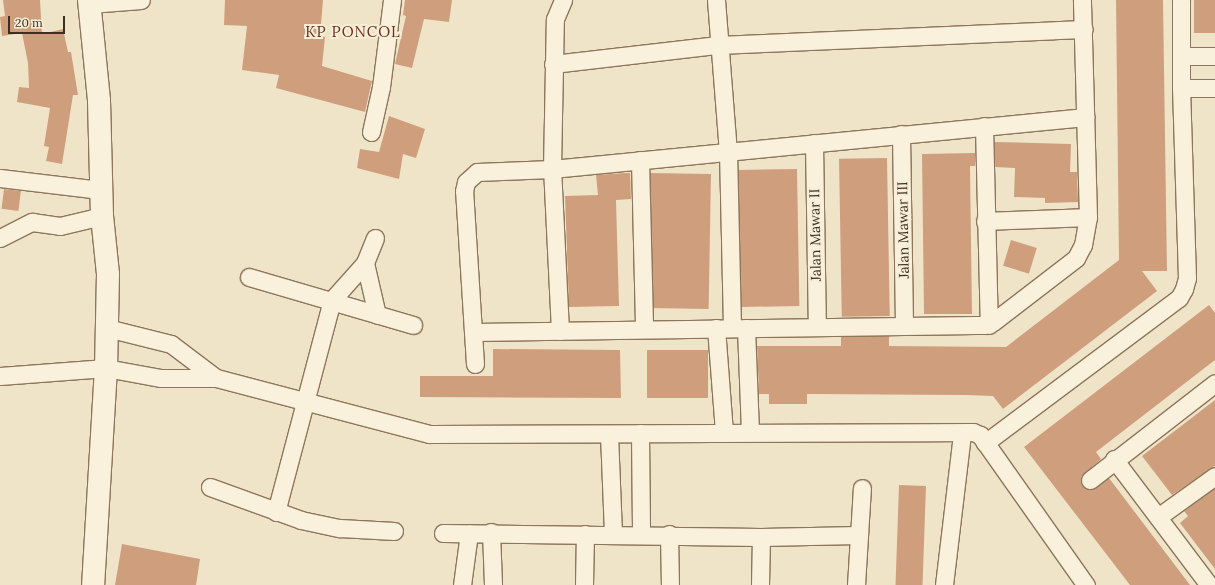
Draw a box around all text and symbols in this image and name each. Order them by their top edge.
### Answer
scale bar [10,8,67,34]
text: 20 m [15,15,43,30]
district label: KP PONCOL [305,23,401,41]
street label: Jalan Mawar III [894,181,912,279]
street label: Jalan Mawar II [806,188,824,282]

